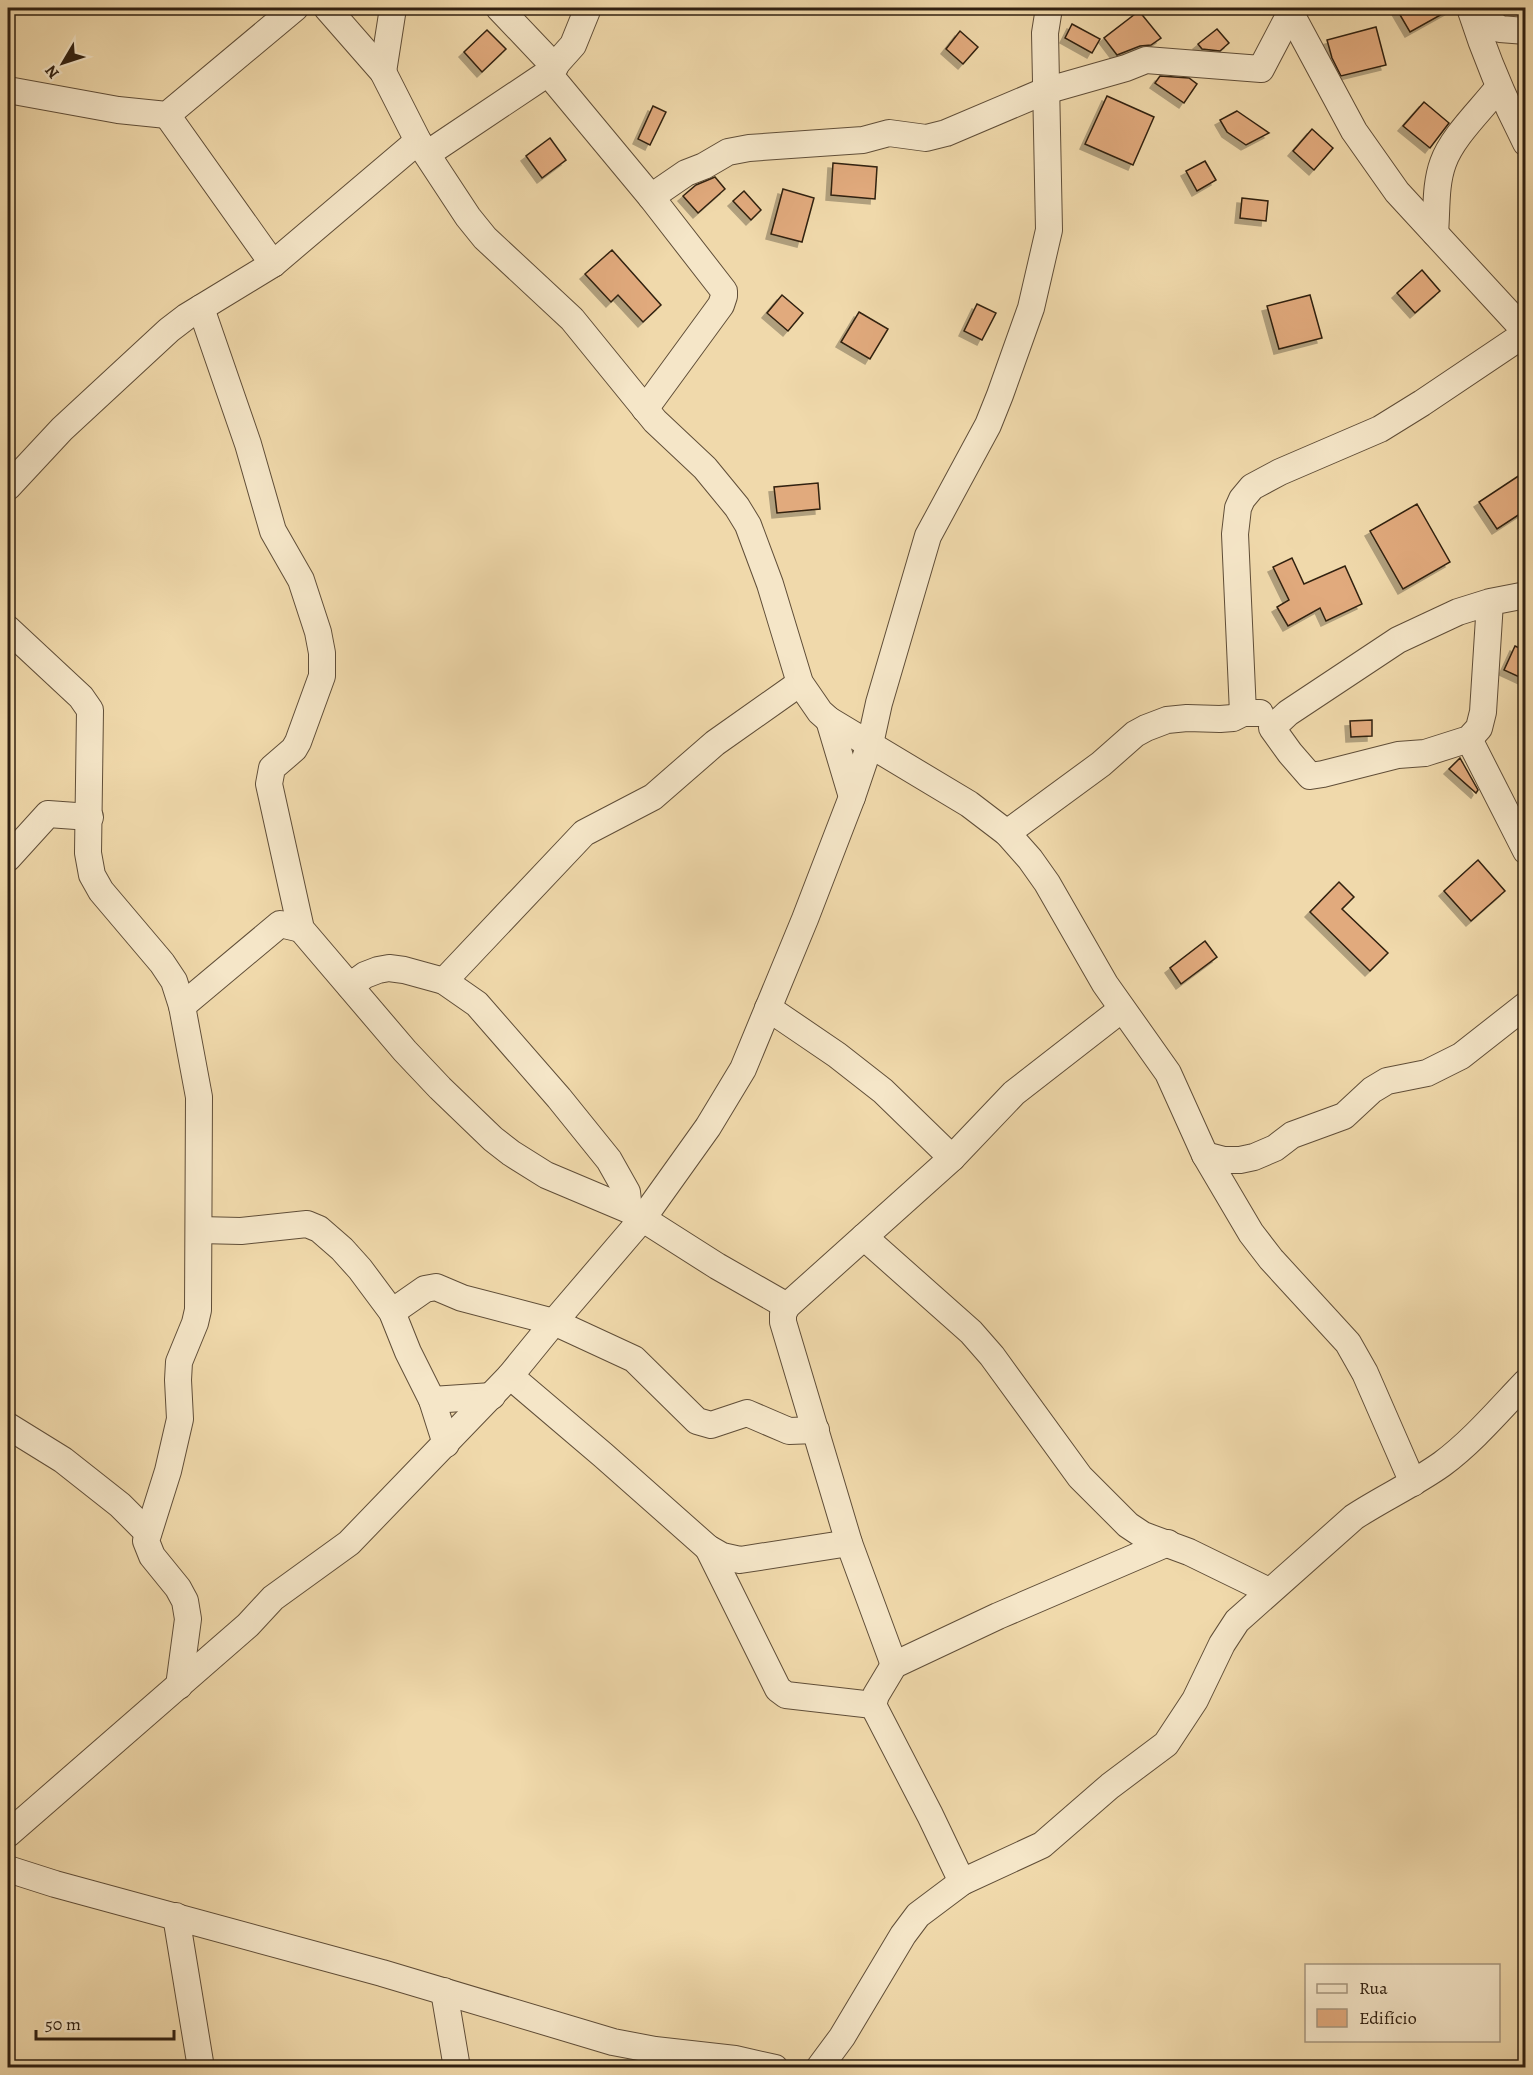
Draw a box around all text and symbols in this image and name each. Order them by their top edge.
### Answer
north arrow [33,33,93,93]
text: N [40,60,64,83]
legend [1305,1964,1500,2042]
text: Rua [1359,1976,1388,2000]
scale bar [36,2003,174,2041]
text: Edifício [1359,2006,1417,2030]
text: 50 m [45,2012,81,2036]

